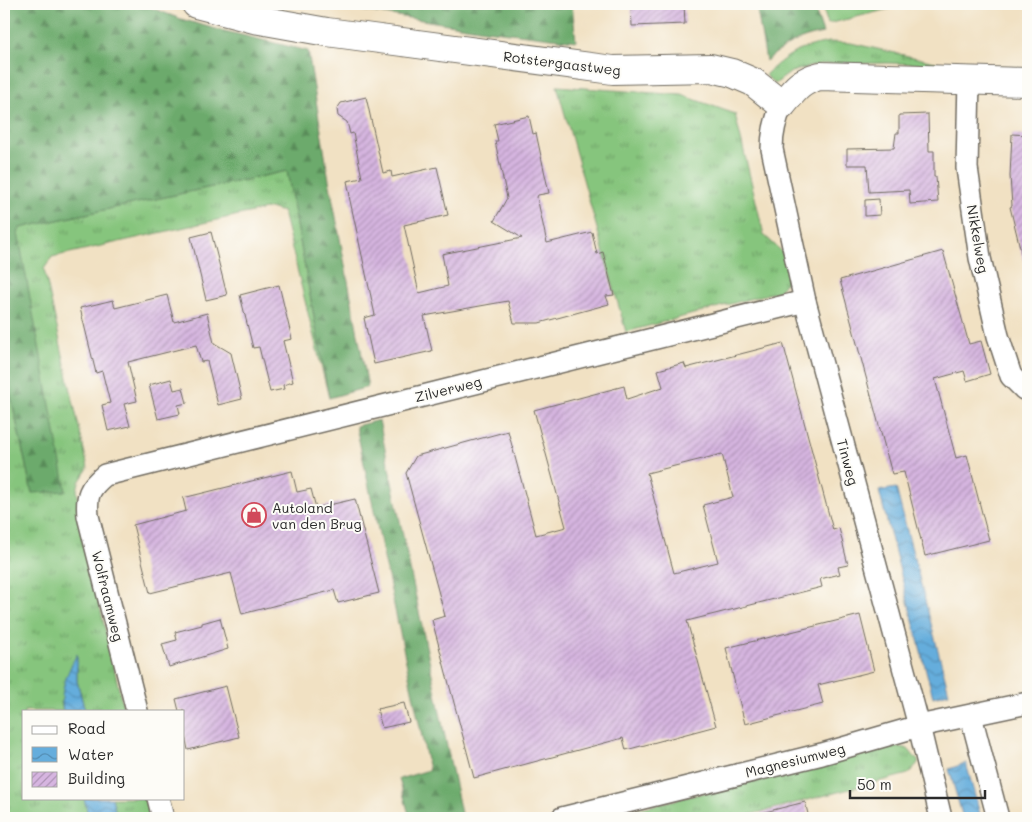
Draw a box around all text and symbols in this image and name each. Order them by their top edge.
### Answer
street label: Rotstergaastweg [502,46,622,80]
street label: Nikkelweg [963,203,993,275]
street label: Zilverweg [413,372,483,406]
street label: Tinweg [833,437,863,487]
place label: Autoland van den Brug [272,498,362,533]
shop icon: Autoland van den Brug [241,502,267,528]
street label: Wolfraamweg [88,549,128,643]
legend [22,710,185,800]
text: Road [68,718,105,738]
street label: Magnesiumweg [743,738,847,782]
text: Water [68,744,114,764]
scale bar [850,767,984,799]
text: Building [68,768,125,788]
text: 50 m [857,774,892,794]

